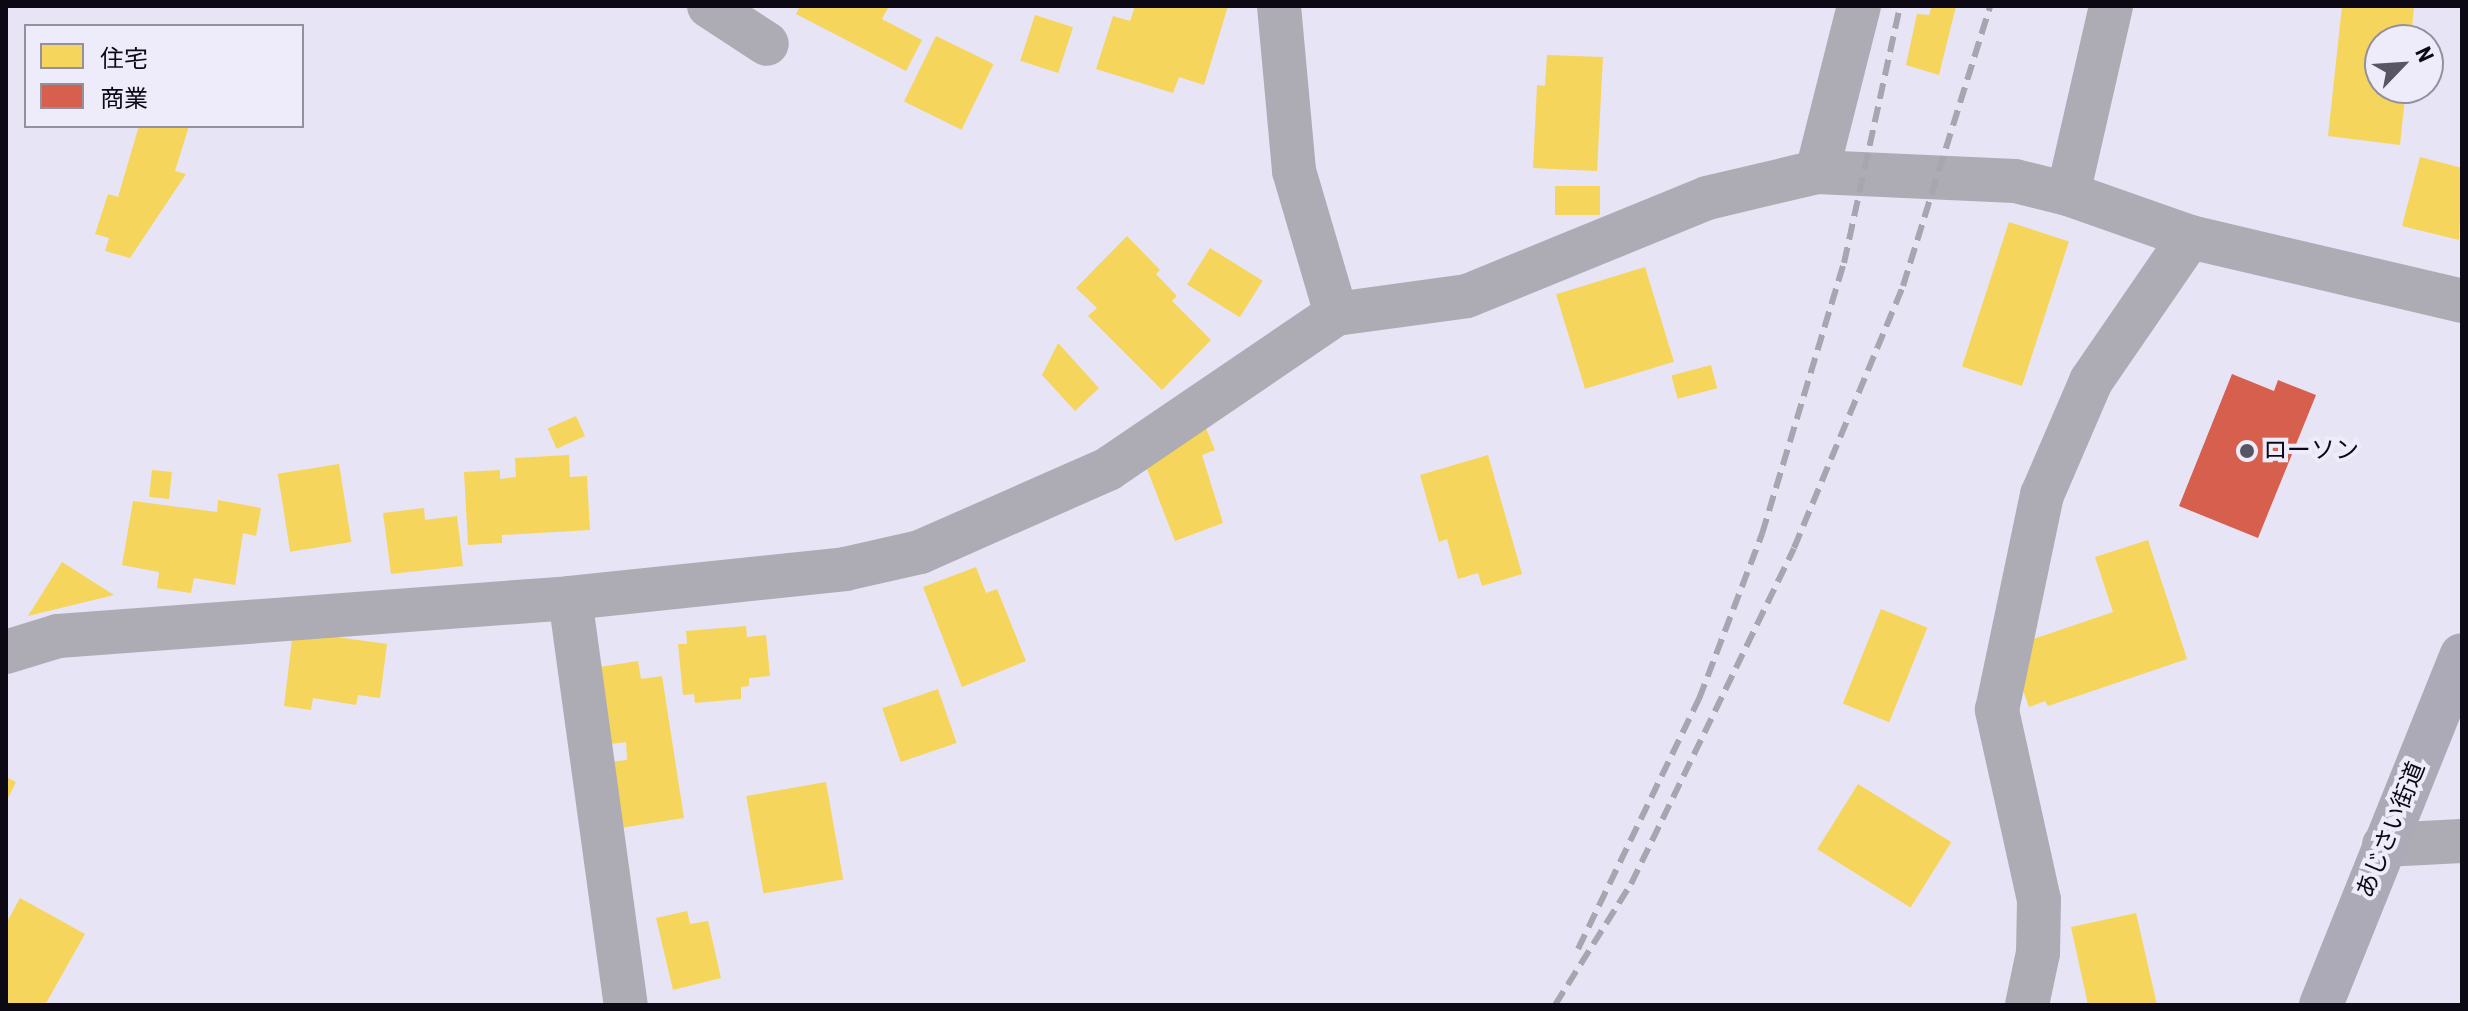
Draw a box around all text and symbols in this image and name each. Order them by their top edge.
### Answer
legend [24,24,304,128]
north arrow [2364,24,2444,104]
text: N [2410,43,2439,66]
text: 住宅 [100,45,148,73]
text: 商業 [100,85,148,113]
place label: ローソン [2263,437,2359,465]
marker: ローソン [2238,442,2256,460]
street label: あじさい街道 [2351,758,2431,902]

